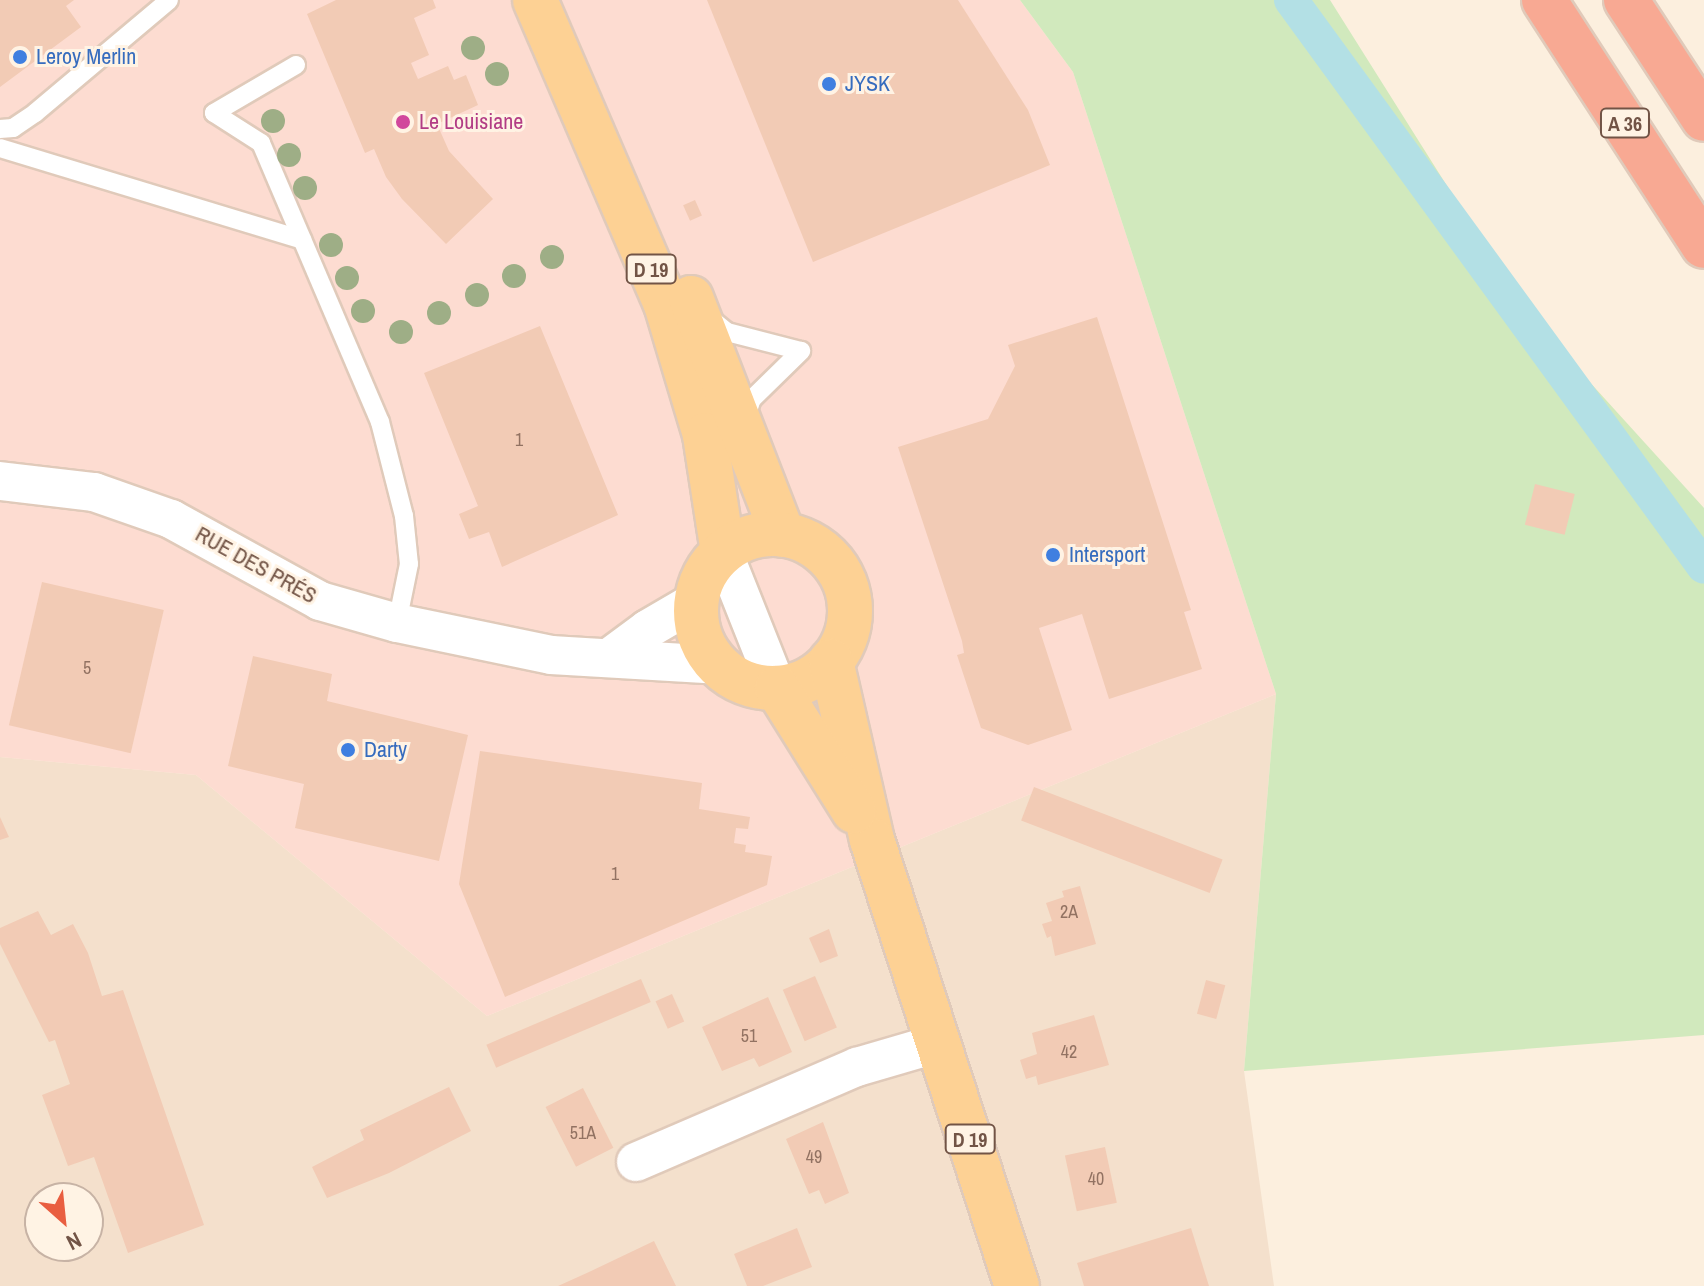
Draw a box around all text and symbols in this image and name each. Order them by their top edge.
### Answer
place label: Leroy Merlin [36,44,136,70]
marker: Leroy Merlin [11,48,29,66]
place label: JYSK [845,71,890,97]
marker: JYSK [820,75,838,93]
road number: A 36 [1599,107,1651,139]
place label: Le Louisiane [419,109,523,135]
marker: Le Louisiane [394,113,412,131]
road number: D 19 [625,253,677,285]
house number: 1 [515,429,523,451]
street label: RUE DES PRÉS [191,521,321,609]
place label: Intersport [1069,542,1145,568]
marker: Intersport [1044,546,1062,564]
house number: 5 [83,657,91,679]
place label: Darty [364,737,407,763]
marker: Darty [339,741,357,759]
house number: 1 [611,863,619,885]
house number: 2A [1060,901,1078,923]
house number: 51 [741,1025,757,1047]
house number: 42 [1061,1041,1077,1063]
house number: 51A [570,1122,596,1144]
road number: D 19 [944,1123,996,1155]
house number: 49 [806,1146,822,1168]
house number: 40 [1088,1168,1104,1190]
north arrow [24,1182,104,1262]
text: N [61,1225,87,1258]

